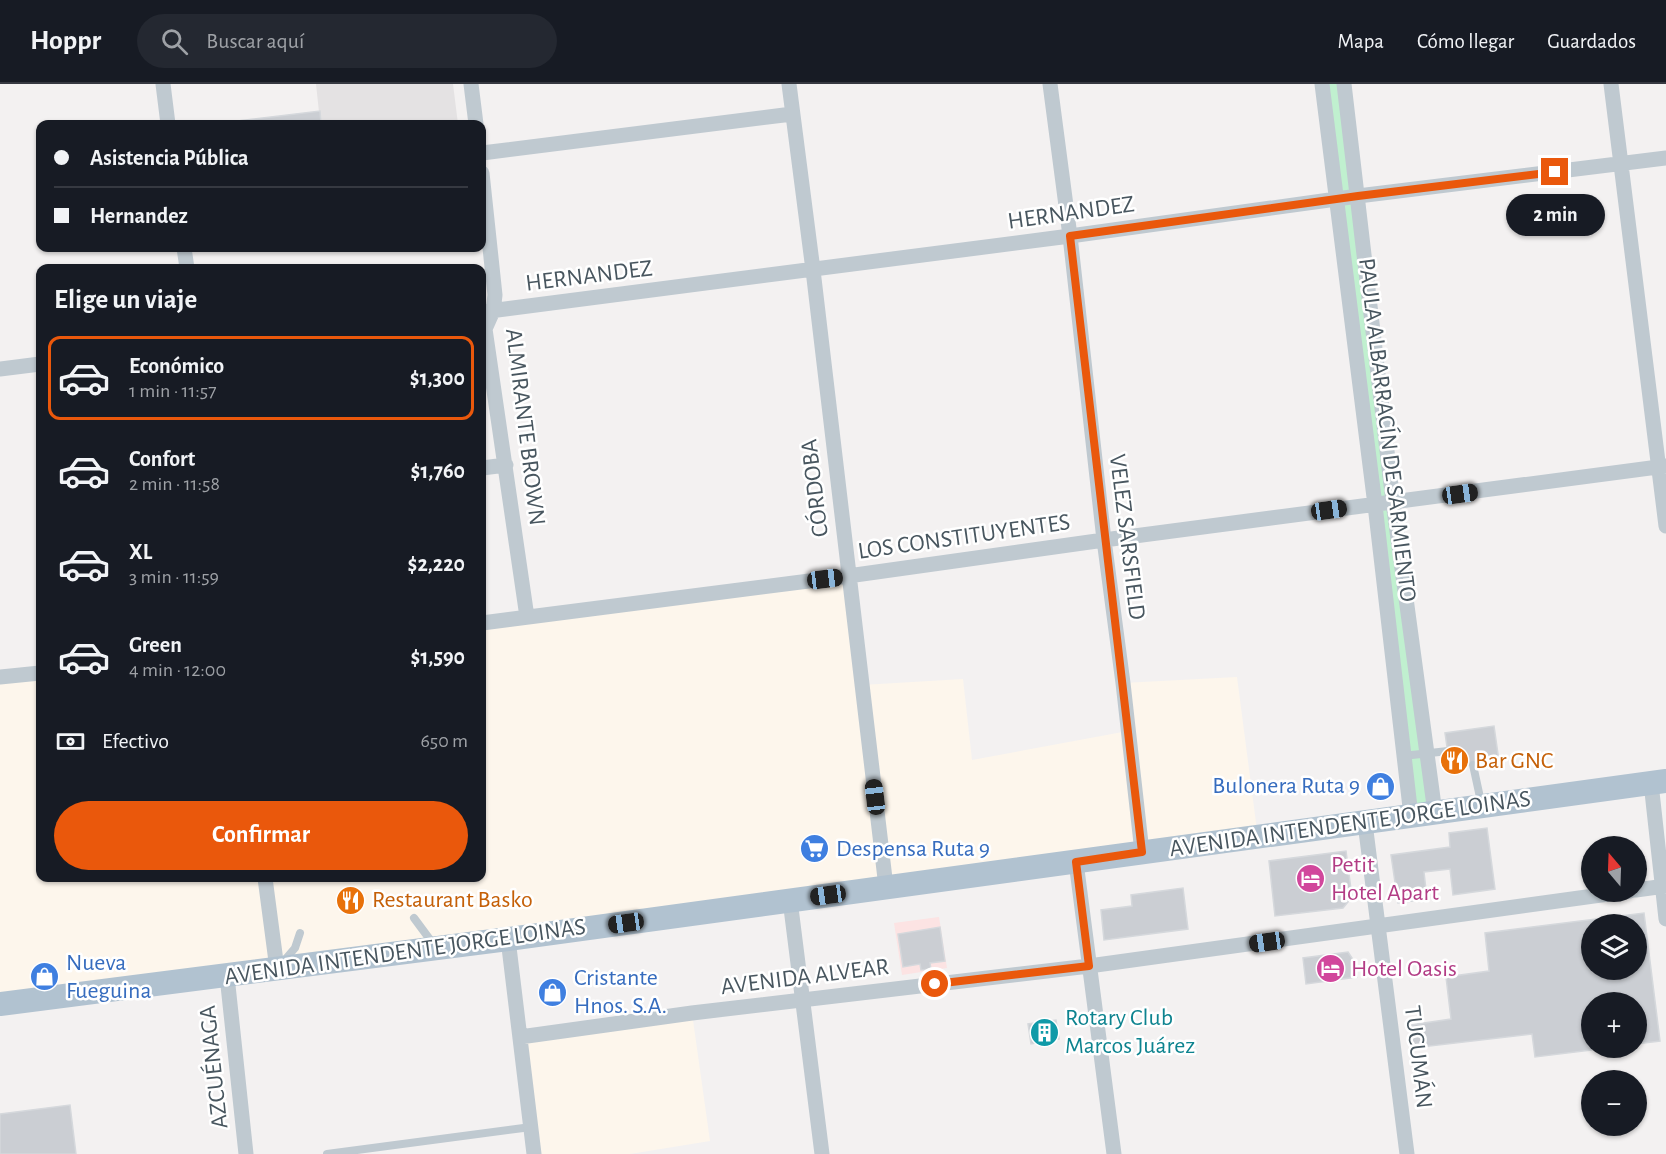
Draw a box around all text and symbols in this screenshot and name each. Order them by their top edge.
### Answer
search box [137,14,557,68]
icon: search [158,25,191,58]
text: Hoppr [30,27,101,55]
text: Buscar aquí [206,30,304,52]
text: Mapa [1338,31,1384,52]
text: Cómo llegar [1417,31,1514,52]
text: Guardados [1547,31,1636,52]
text: Asistencia Pública [90,147,249,169]
route end [1541,158,1568,185]
street label: HERNANDEZ [1006,192,1136,234]
callout: 2 min [1506,193,1604,235]
text: Hernandez [90,205,188,227]
text: 2 min [1533,205,1578,225]
street label: HERNANDEZ [524,256,654,296]
street label: PAULA ALBARRACÍN DE SARMIENTO [1354,256,1422,603]
text: Elige un viaje [54,286,197,313]
street label: ALMIRANTE BROWN [501,327,549,527]
icon: car [57,351,111,405]
text: Económico [129,355,224,377]
text: $1,300 [410,367,465,389]
text: 1 min · 11:57 [129,381,217,401]
street label: CÓRDOBA [795,438,833,539]
icon: car [57,444,111,498]
text: Confort [129,448,195,470]
street label: VELEZ SARSFIELD [1105,453,1149,621]
text: $1,760 [411,460,465,482]
text: 2 min · 11:58 [129,474,220,494]
car [1441,483,1479,505]
car [1310,499,1348,521]
street label: LOS CONSTITUYENTES [856,510,1072,564]
icon: car [57,537,111,591]
text: XL [129,541,152,563]
text: $2,220 [408,553,465,575]
text: 3 min · 11:59 [129,567,219,587]
car [806,568,844,590]
icon: car [57,630,111,684]
text: Green [129,634,182,656]
text: $1,590 [411,646,465,668]
text: 4 min · 12:00 [129,660,226,680]
icon: cash [54,725,87,758]
text: Efectivo [102,730,169,752]
text: 650 m [420,731,468,751]
restaurant icon: Bar GNC [1438,745,1470,777]
place label: Bar GNC [1475,749,1553,773]
shop icon: Bulonera Ruta 9 [1365,770,1397,802]
place label: Bulonera Ruta 9 [1212,774,1360,798]
car [864,778,886,816]
street label: AVENIDA INTENDENTE JORGE LOINAS [1168,787,1532,861]
button: Confirmar [54,801,468,870]
supermarket icon: Despensa Ruta 9 [799,833,831,865]
north arrow [1581,836,1647,902]
map controls [1581,836,1647,1136]
place label: Despensa Ruta 9 [836,837,990,861]
place label: Petit Hotel Apart [1331,853,1439,905]
hotel icon: Petit Hotel Apart [1294,863,1326,895]
restaurant icon: Restaurant Basko [335,884,367,916]
car [809,884,847,906]
place label: Restaurant Basko [372,888,533,912]
car [607,912,645,934]
button: layers [1581,914,1647,980]
street label: AVENIDA INTENDENTE JORGE LOINAS [223,915,587,989]
car [1248,931,1286,953]
place label: Nueva Fueguina [66,951,152,1003]
hotel icon: Hotel Oasis [1314,953,1346,985]
street label: AVENIDA ALVEAR [720,955,890,999]
place label: Hotel Oasis [1351,957,1457,981]
shop icon: Nueva Fueguina [29,961,61,993]
place label: Cristante Hnos. S.A. [574,966,667,1018]
route start [921,970,948,997]
shop icon: Cristante Hnos. S.A. [537,976,569,1008]
button: + [1581,992,1647,1058]
street label: AZCUÉNAGA [194,1004,232,1130]
street label: TUCUMÁN [1400,1004,1438,1110]
place label: Rotary Club Marcos Juárez [1065,1006,1195,1058]
building icon: Rotary Club Marcos Juárez [1028,1016,1060,1048]
button: − [1581,1070,1647,1136]

